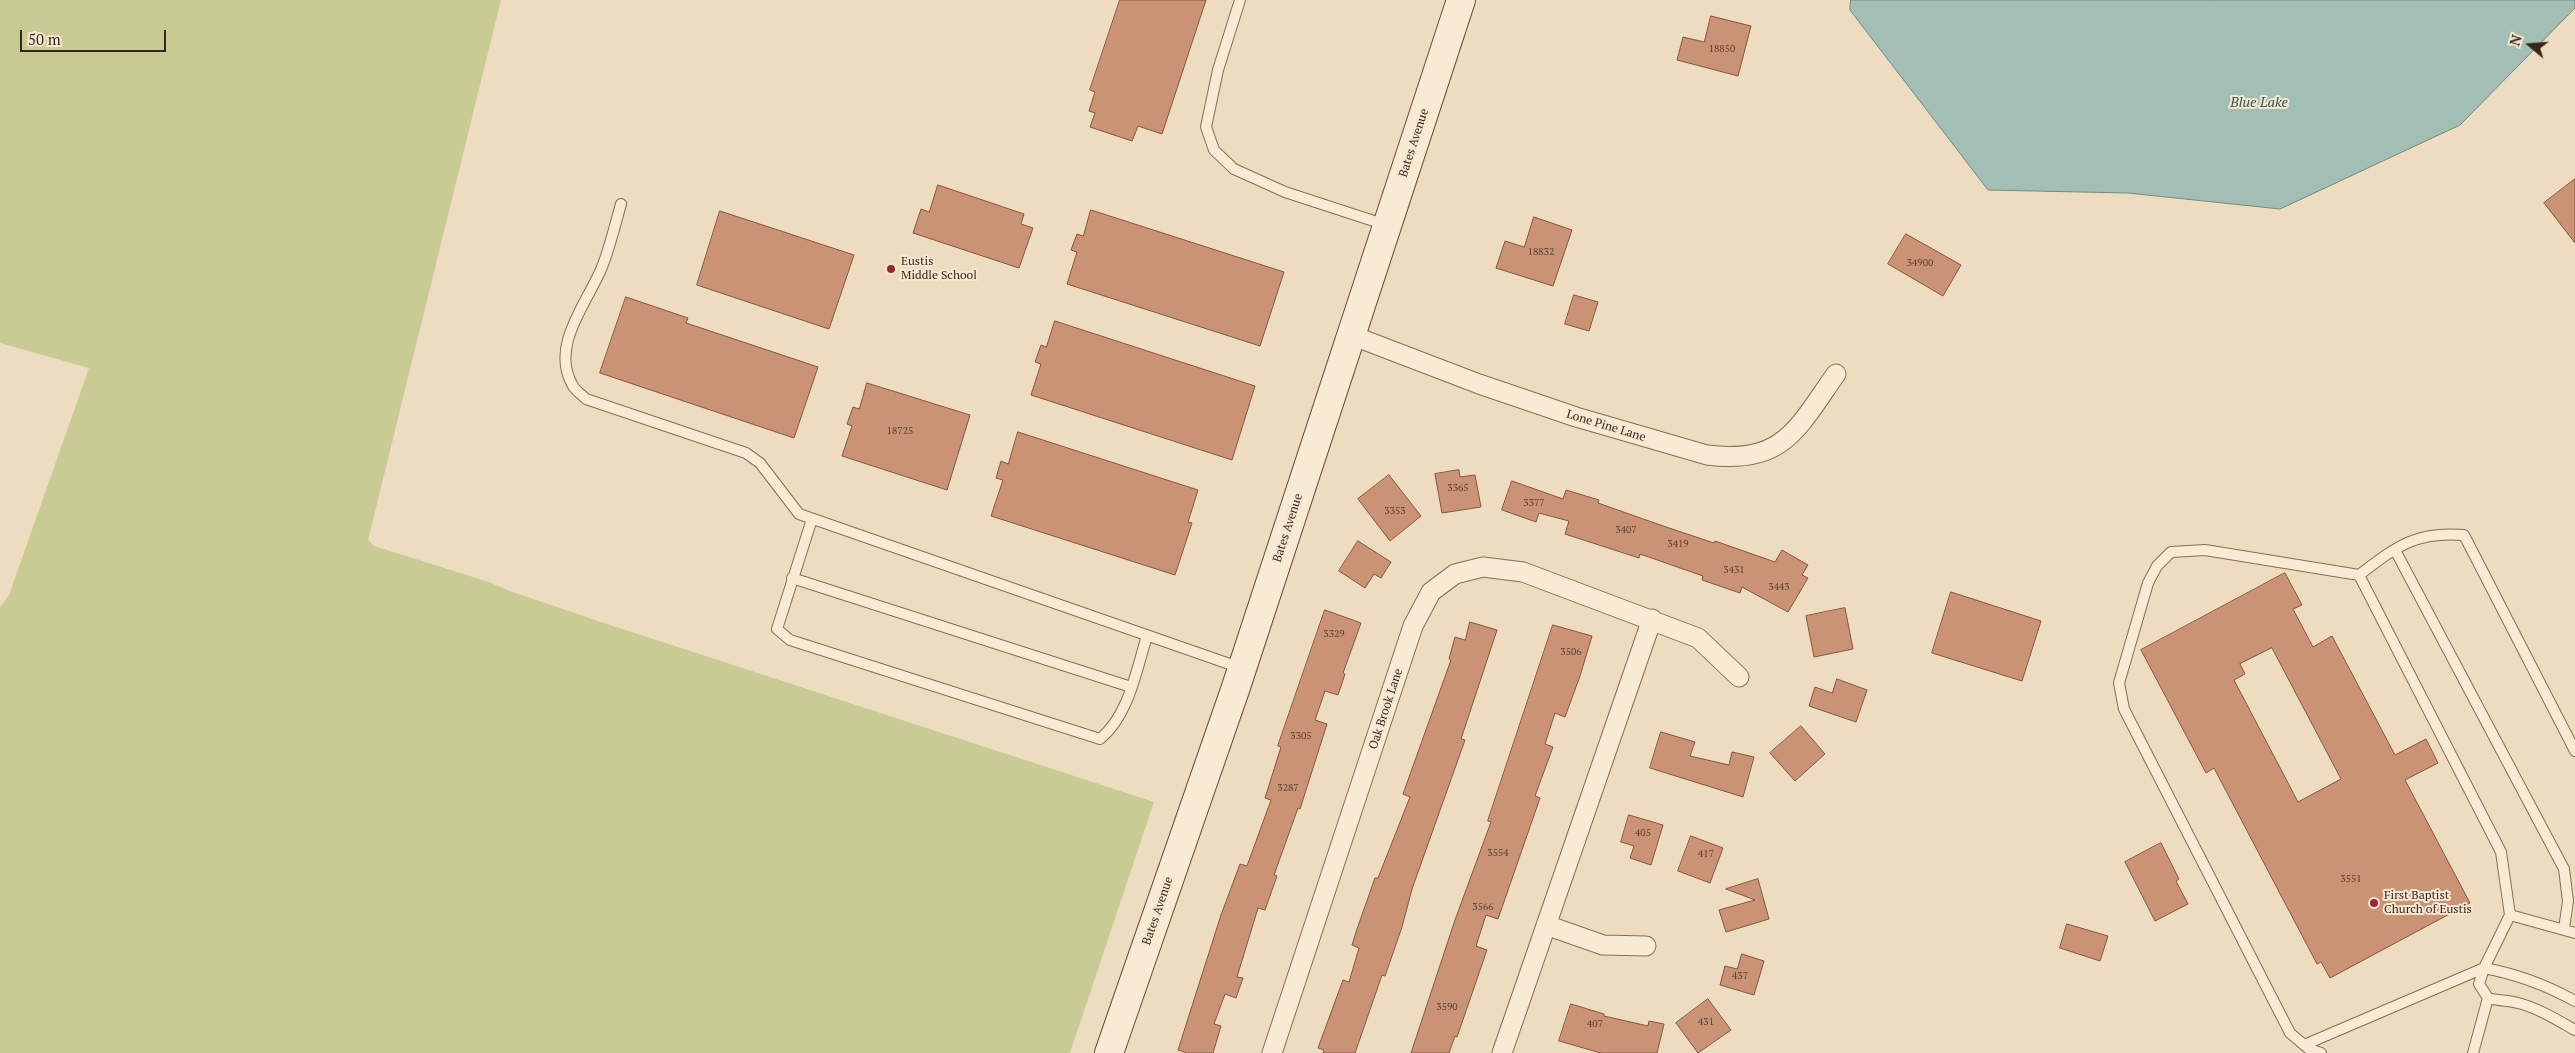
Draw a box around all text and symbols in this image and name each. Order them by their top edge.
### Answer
scale bar [22,20,169,52]
north arrow [2505,20,2555,70]
text: 50 m [28,29,61,49]
text: N [2505,32,2526,48]
house number: 18850 [1709,43,1735,55]
water label: Blue Lake [2230,95,2288,111]
street label: Bates Avenue [1396,107,1432,179]
house number: 18832 [1528,246,1554,258]
place label: Eustis Middle School [901,255,977,283]
house number: 34900 [1907,257,1933,269]
marker: Eustis Middle School [885,263,897,275]
street label: Lone Pine Lane [1565,407,1647,445]
house number: 18725 [887,425,913,437]
house number: 3365 [1447,482,1469,494]
street label: Bates Avenue [1270,492,1306,564]
house number: 3377 [1523,497,1545,509]
house number: 3353 [1384,505,1406,517]
house number: 3407 [1615,524,1637,536]
house number: 3419 [1667,538,1689,550]
house number: 3431 [1723,564,1745,576]
house number: 3443 [1768,581,1790,593]
house number: 3329 [1323,628,1345,640]
house number: 3506 [1560,646,1582,658]
street label: Oak Brook Lane [1366,667,1406,751]
house number: 3305 [1290,730,1312,742]
house number: 3287 [1277,782,1299,794]
house number: 405 [1635,827,1651,839]
house number: 3554 [1487,847,1509,859]
house number: 417 [1698,848,1714,860]
house number: 3551 [2340,873,2362,885]
street label: Bates Avenue [1140,875,1176,947]
place label: First Baptist Church of Eustis [2384,889,2472,917]
marker: First Baptist Church of Eustis [2368,897,2380,909]
house number: 3566 [1472,901,1494,913]
house number: 437 [1732,970,1748,982]
house number: 3590 [1436,1001,1458,1013]
house number: 431 [1698,1016,1714,1028]
house number: 407 [1587,1018,1603,1030]

